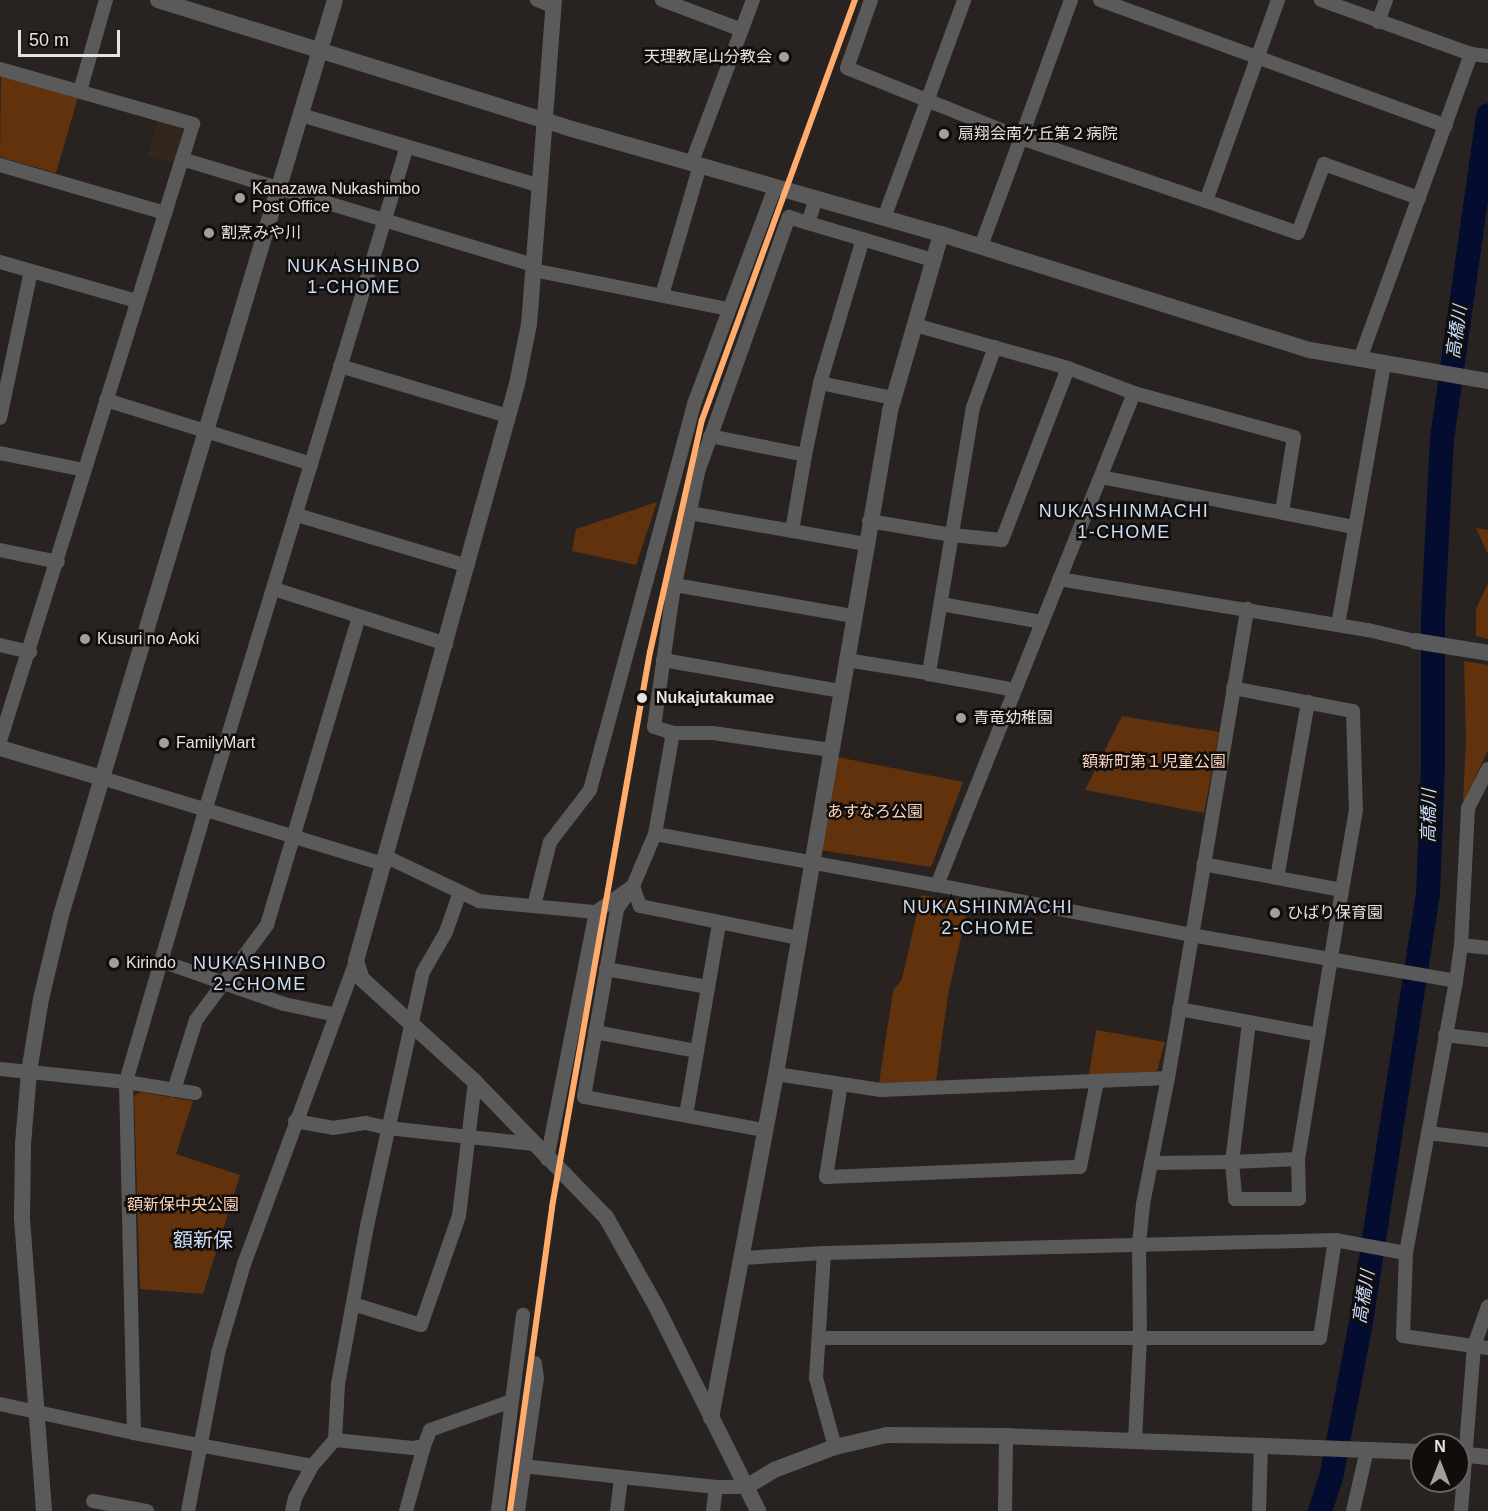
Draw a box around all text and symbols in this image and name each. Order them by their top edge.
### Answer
scale bar [21,18,123,56]
text: 50 m [29,30,69,50]
place label: 天理教尾山分教会 [644,47,772,67]
marker: 天理教尾山分教会 [777,50,791,64]
place label: 扇翔会南ケ丘第２病院 [958,124,1118,144]
marker: 扇翔会南ケ丘第２病院 [935,125,953,143]
place label: Kanazawa Nukashimbo Post Office [252,179,420,217]
marker: Kanazawa Nukashimbo Post Office [233,191,247,205]
place label: 割烹みや川 [221,223,301,243]
marker: 割烹みや川 [202,226,216,240]
district label: NUKASHINBO 1-CHOME [287,256,421,298]
water label: 高橋川 [1443,304,1471,360]
district label: NUKASHINMACHI 1-CHOME [1039,501,1209,544]
place label: Kusuri no Aoki [97,629,200,649]
marker: Kusuri no Aoki [78,632,92,646]
place label: Nukajutakumae [656,688,774,708]
marker: Nukajutakumae [633,689,651,707]
place label: 青竜幼稚園 [973,708,1053,728]
marker: 青竜幼稚園 [954,711,968,725]
place label: FamilyMart [176,733,255,753]
marker: FamilyMart [157,736,171,750]
park label: 額新町第１児童公園 [1082,752,1226,772]
water label: 高橋川 [1418,789,1440,843]
park label: あすなろ公園 [827,802,923,822]
district label: NUKASHINMACHI 2-CHOME [903,897,1073,940]
place label: ひばり保育園 [1287,903,1383,923]
marker: ひばり保育園 [1268,906,1282,920]
place label: Kirindo [126,953,176,973]
district label: NUKASHINBO 2-CHOME [193,953,327,996]
marker: Kirindo [107,956,121,970]
park label: 額新保中央公園 [127,1195,239,1215]
district label: 額新保 [173,1228,233,1252]
water label: 高橋川 [1349,1269,1379,1325]
north arrow [1410,1433,1470,1493]
text: N [1434,1438,1446,1455]

